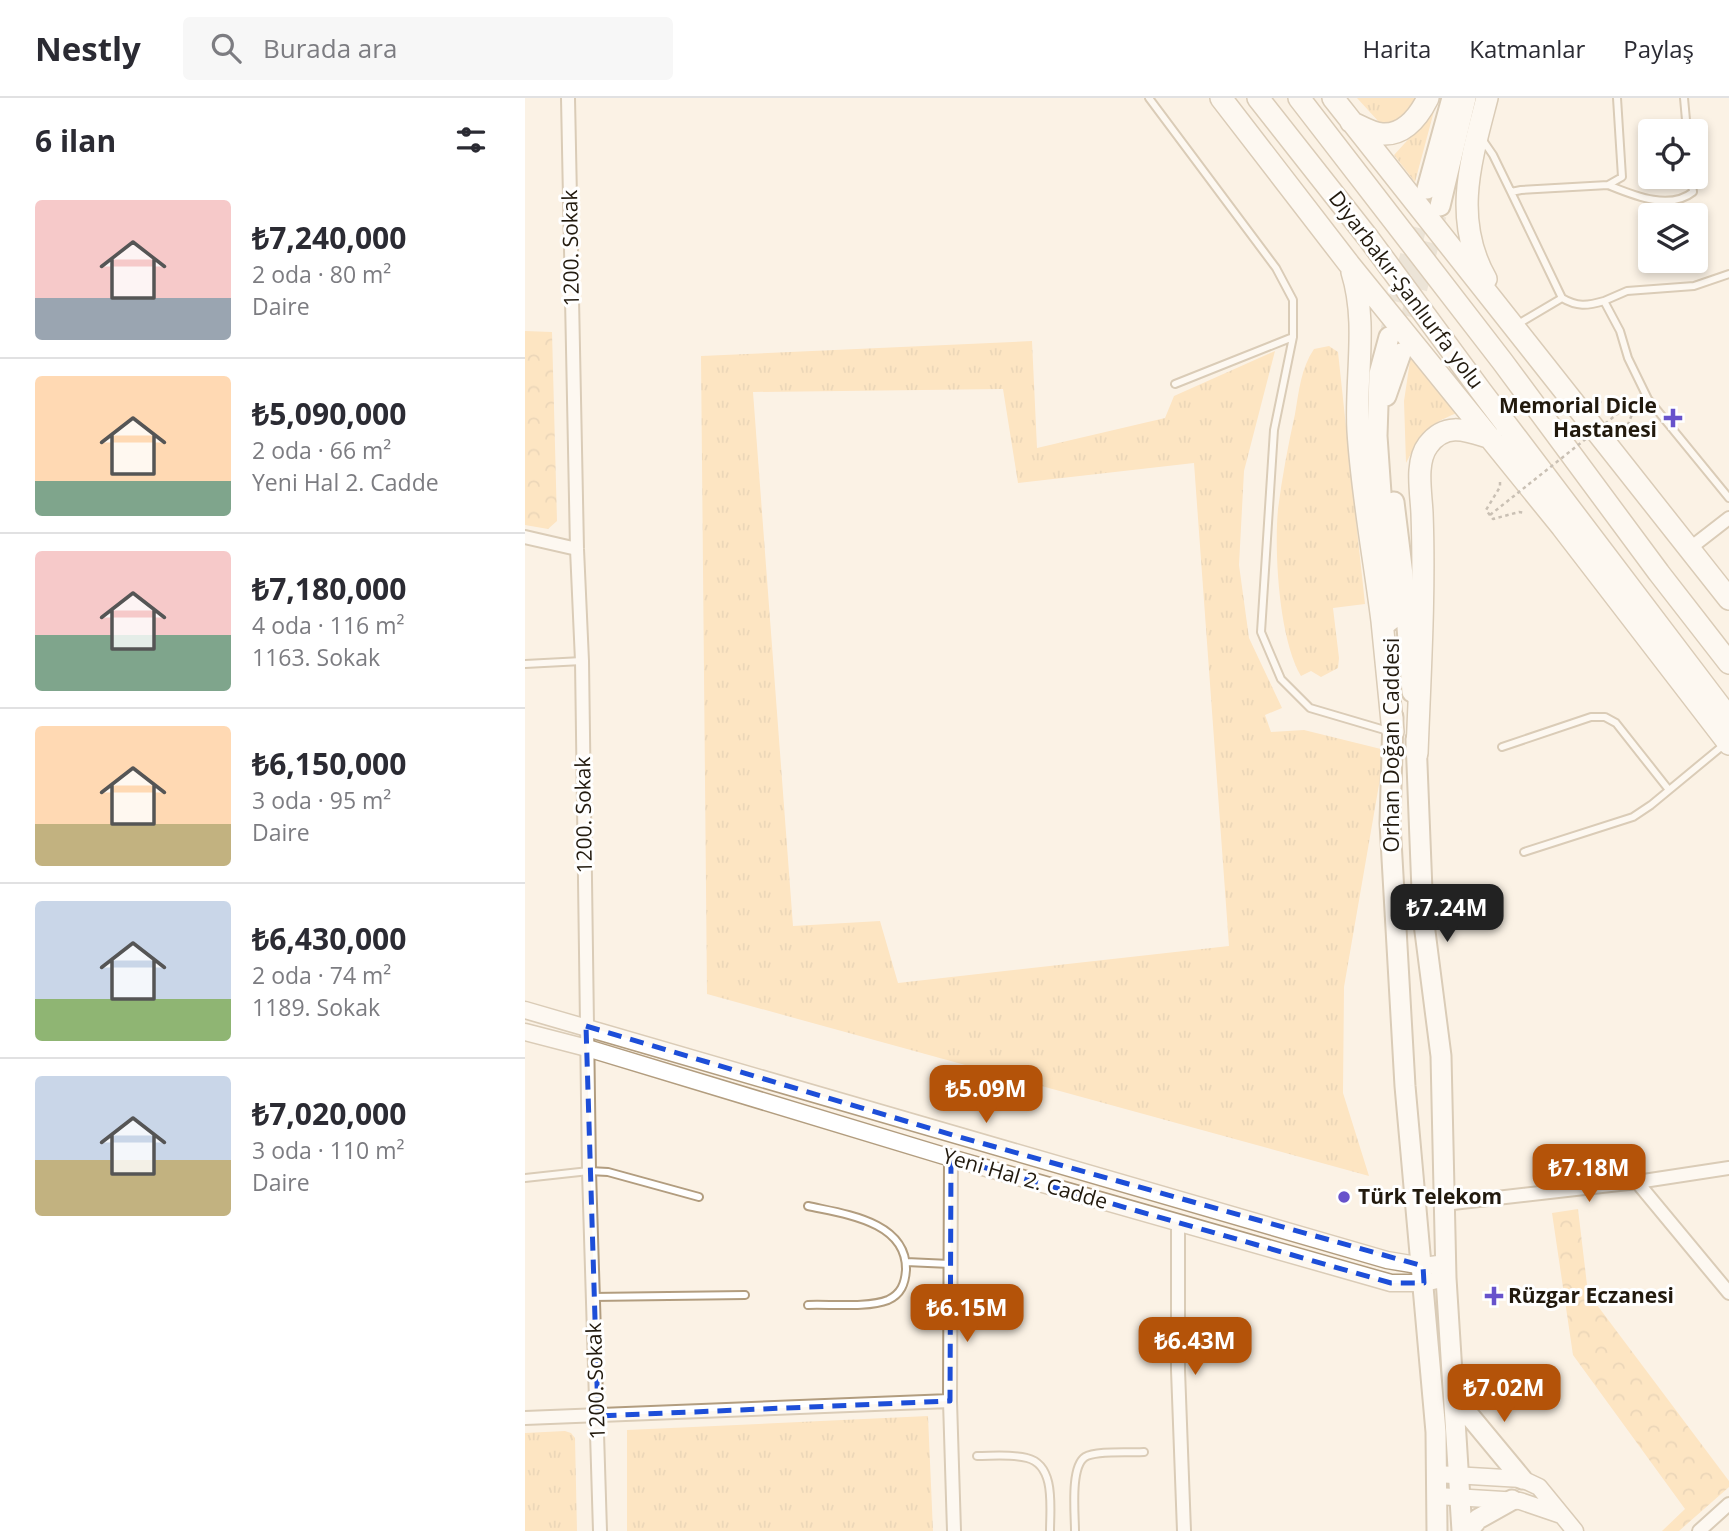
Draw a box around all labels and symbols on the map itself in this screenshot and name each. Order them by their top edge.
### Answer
street label: Diyarbakır-Şanlıurfa yolu [1323,185,1491,394]
street label: 1200. Sokak [555,189,585,307]
place label: Memorial Dicle Hastanesi [1499,391,1657,443]
marker: Memorial Dicle Hastanesi [1663,408,1683,428]
street label: Orhan Doğan Caddesi [1377,638,1405,852]
street label: 1200. Sokak [568,756,598,874]
pin: ₺7.24M [1390,884,1504,944]
pin: ₺5.09M [929,1066,1043,1125]
street label: Yeni Hal 2. Cadde [939,1141,1111,1215]
pin: ₺7.18M [1532,1144,1646,1204]
place label: Türk Telekom [1358,1182,1502,1210]
marker: Türk Telekom [1336,1189,1352,1205]
place label: Rüzgar Eczanesi [1508,1281,1674,1309]
pin: ₺6.15M [910,1284,1024,1344]
marker: Rüzgar Eczanesi [1486,1288,1502,1304]
pin: ₺6.43M [1138,1318,1252,1377]
street label: 1200. Sokak [579,1322,611,1440]
pin: ₺7.02M [1447,1364,1561,1424]

